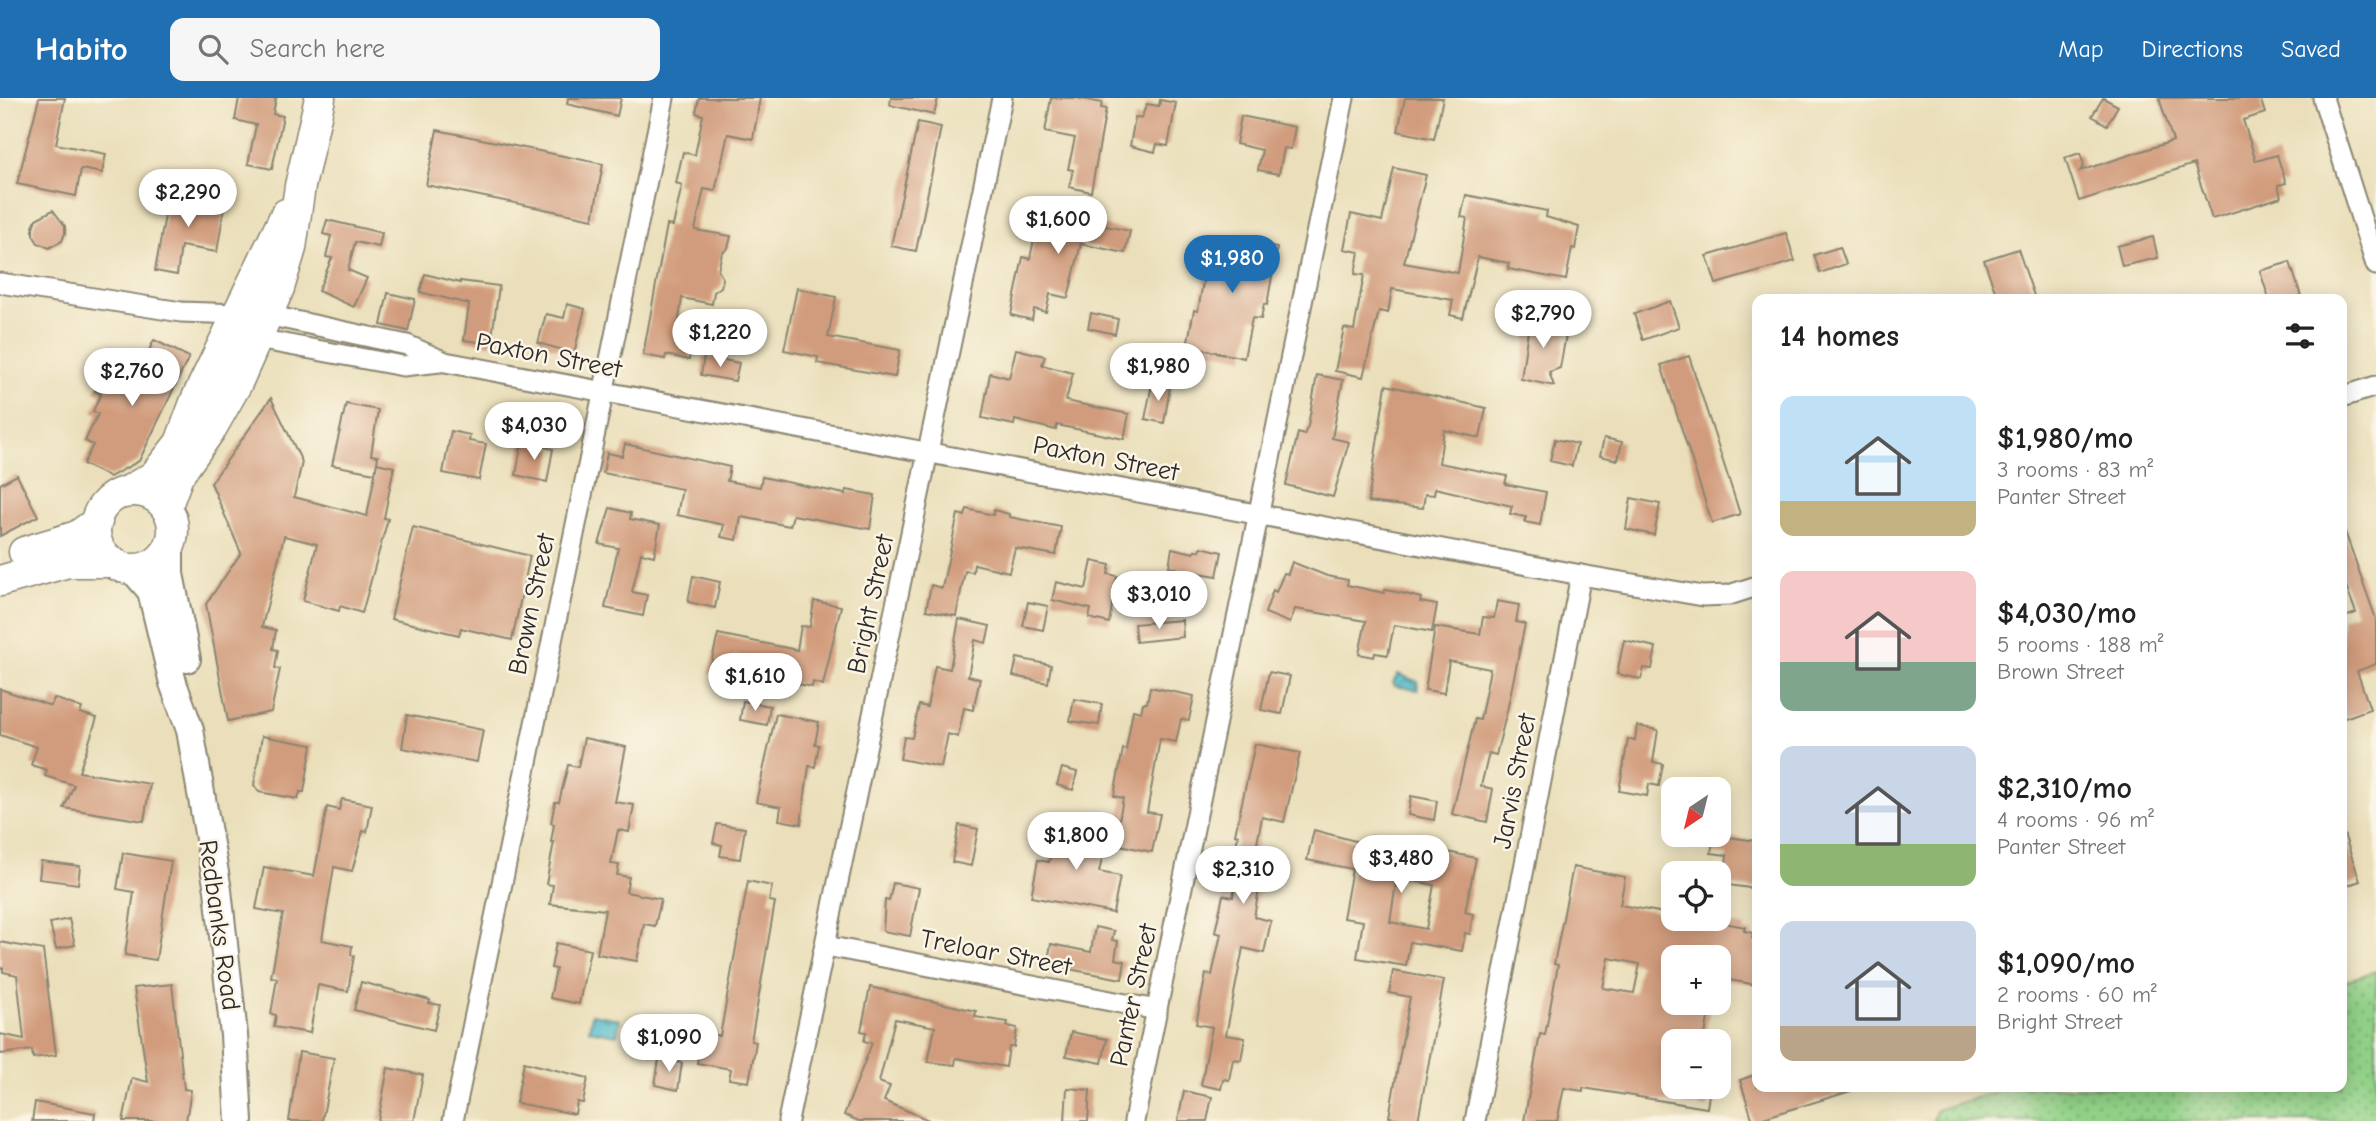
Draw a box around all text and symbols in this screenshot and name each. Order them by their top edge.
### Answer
search box [170,18,660,81]
text: Habito [35,30,128,68]
icon: search [194,30,232,68]
text: Search here [250,34,385,64]
text: Map [2058,35,2104,63]
text: Directions [2142,35,2243,63]
text: Saved [2281,35,2341,63]
pin: $2,290 [131,170,245,229]
text: $2,290 [155,178,221,205]
pin: $1,600 [1001,197,1115,256]
text: $1,600 [1025,205,1091,232]
pin: $1,980 [1175,236,1289,295]
text: $1,980 [1200,244,1264,271]
pin: $2,790 [1486,290,1600,350]
text: $2,790 [1511,299,1575,326]
pin: $1,220 [663,310,777,369]
icon: filters [2281,317,2319,355]
text: $1,220 [688,318,752,345]
text: 14 homes [1780,319,1899,354]
street label: Paxton Street [473,327,626,385]
pin: $1,980 [1101,344,1215,403]
pin: $2,760 [75,348,189,408]
text: $1,980 [1126,352,1190,379]
text: $2,760 [100,357,164,384]
pin: $4,030 [477,402,591,462]
text: $4,030 [501,411,567,438]
text: $1,980/mo [1997,421,2133,456]
icon: home [1836,424,1920,508]
street label: Paxton Street [1030,430,1183,488]
text: 3 rooms · 83 m² [1997,456,2153,483]
text: Panter Street [1997,483,2125,510]
street label: Brown Street [502,529,562,677]
street label: Bright Street [842,530,901,676]
pin: $3,010 [1102,572,1216,631]
text: $3,010 [1127,580,1191,607]
text: $4,030/mo [1997,596,2137,631]
icon: home [1836,599,1920,683]
text: 5 rooms · 188 m² [1997,631,2163,658]
pin: $1,610 [698,654,812,713]
text: Brown Street [1997,658,2124,685]
text: $1,610 [724,662,786,689]
street label: Jarvis Street [1487,710,1543,851]
text: $2,310/mo [1997,771,2132,806]
icon: home [1836,774,1920,858]
north arrow [1661,777,1731,847]
map controls [1661,777,1731,1099]
text: 4 rooms · 96 m² [1997,806,2154,833]
pin: $1,800 [1019,812,1133,872]
text: $1,800 [1043,821,1109,848]
text: Panter Street [1997,833,2125,860]
pin: $3,480 [1344,836,1458,895]
street label: Redbanks Road [192,838,246,1012]
text: $3,480 [1368,844,1434,871]
pin: $2,310 [1186,846,1300,906]
text: $2,310 [1211,855,1275,882]
button: locate [1661,861,1731,931]
street label: Panter Street [1104,920,1164,1069]
street label: Treloar Street [918,924,1075,983]
button: + [1661,945,1731,1015]
text: $1,090/mo [1997,946,2135,981]
icon: home [1836,949,1920,1033]
text: 2 rooms · 60 m² [1997,981,2157,1008]
text: Bright Street [1997,1008,2122,1035]
pin: $1,090 [612,1014,726,1074]
text: $1,090 [636,1023,702,1050]
button: − [1661,1029,1731,1099]

